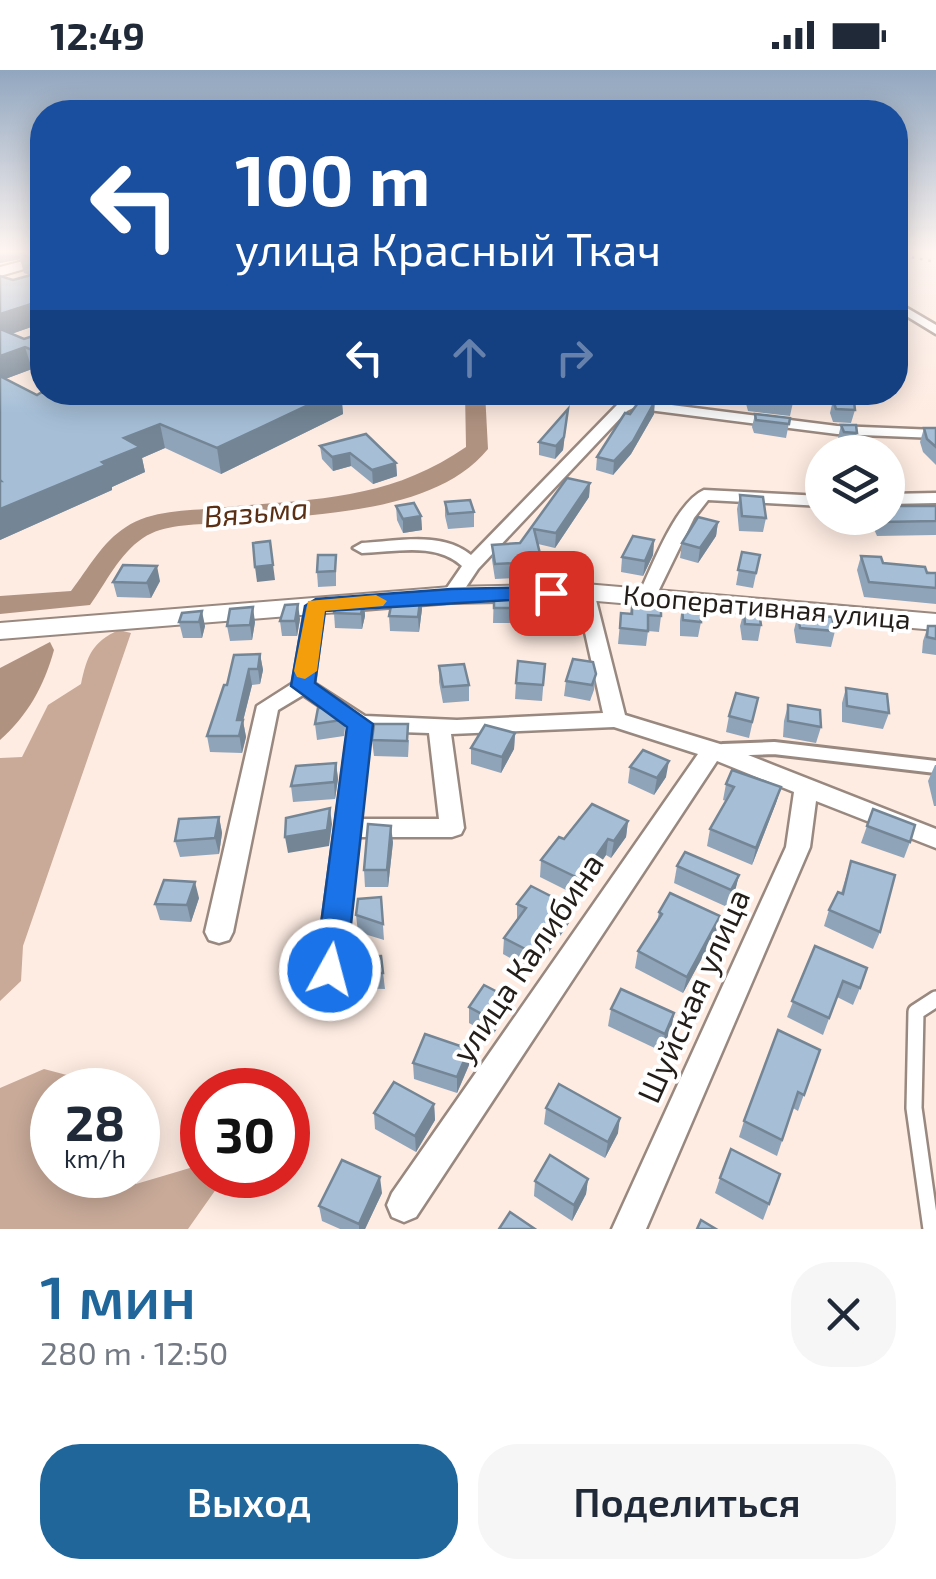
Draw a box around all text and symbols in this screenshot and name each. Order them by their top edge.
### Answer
text: 12:49 [50,12,145,58]
text: 100 m [235,136,430,220]
icon: left [70,140,200,270]
text: улица Красный Ткач [235,221,661,275]
icon: left [337,330,392,385]
icon: ahead [442,330,497,385]
icon: right [547,330,602,385]
map controls [805,435,905,535]
button: layers [805,435,905,535]
water label: Вязьма [202,489,309,533]
pin [509,551,594,636]
icon: arrive [524,566,579,621]
street label: Кооперативная улица [622,576,912,636]
street label: улица Калибина [442,845,611,1069]
street label: Шуйская улица [628,882,757,1108]
position arrow [278,918,382,1022]
speed limit sign: 30 [180,1068,310,1198]
text: 28 [65,1091,125,1151]
text: km/h [64,1143,126,1173]
text: 1 мин [40,1259,196,1331]
button: close [791,1262,896,1367]
text: 280 m · 12:50 [40,1333,228,1371]
button: Выход [40,1444,458,1559]
button: Поделиться [478,1444,896,1559]

